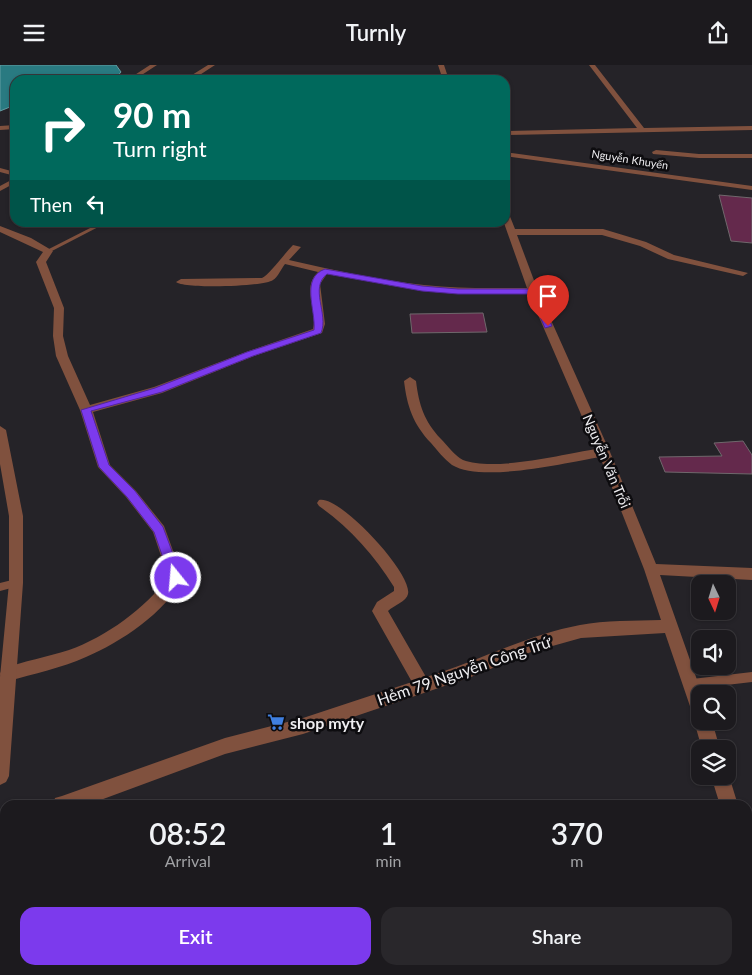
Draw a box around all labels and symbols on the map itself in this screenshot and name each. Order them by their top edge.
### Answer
street label: Nguyễn Khuyến [591,147,669,171]
pin [527,275,569,326]
street label: Nguyễn Văn Trỗi [580,412,634,510]
position arrow [149,551,201,603]
north arrow [691,575,736,620]
street label: Hẻm 79 Nguyễn Công Trứ [374,631,554,709]
supermarket icon: shop myty [266,712,286,732]
place label: shop myty [290,713,365,732]

